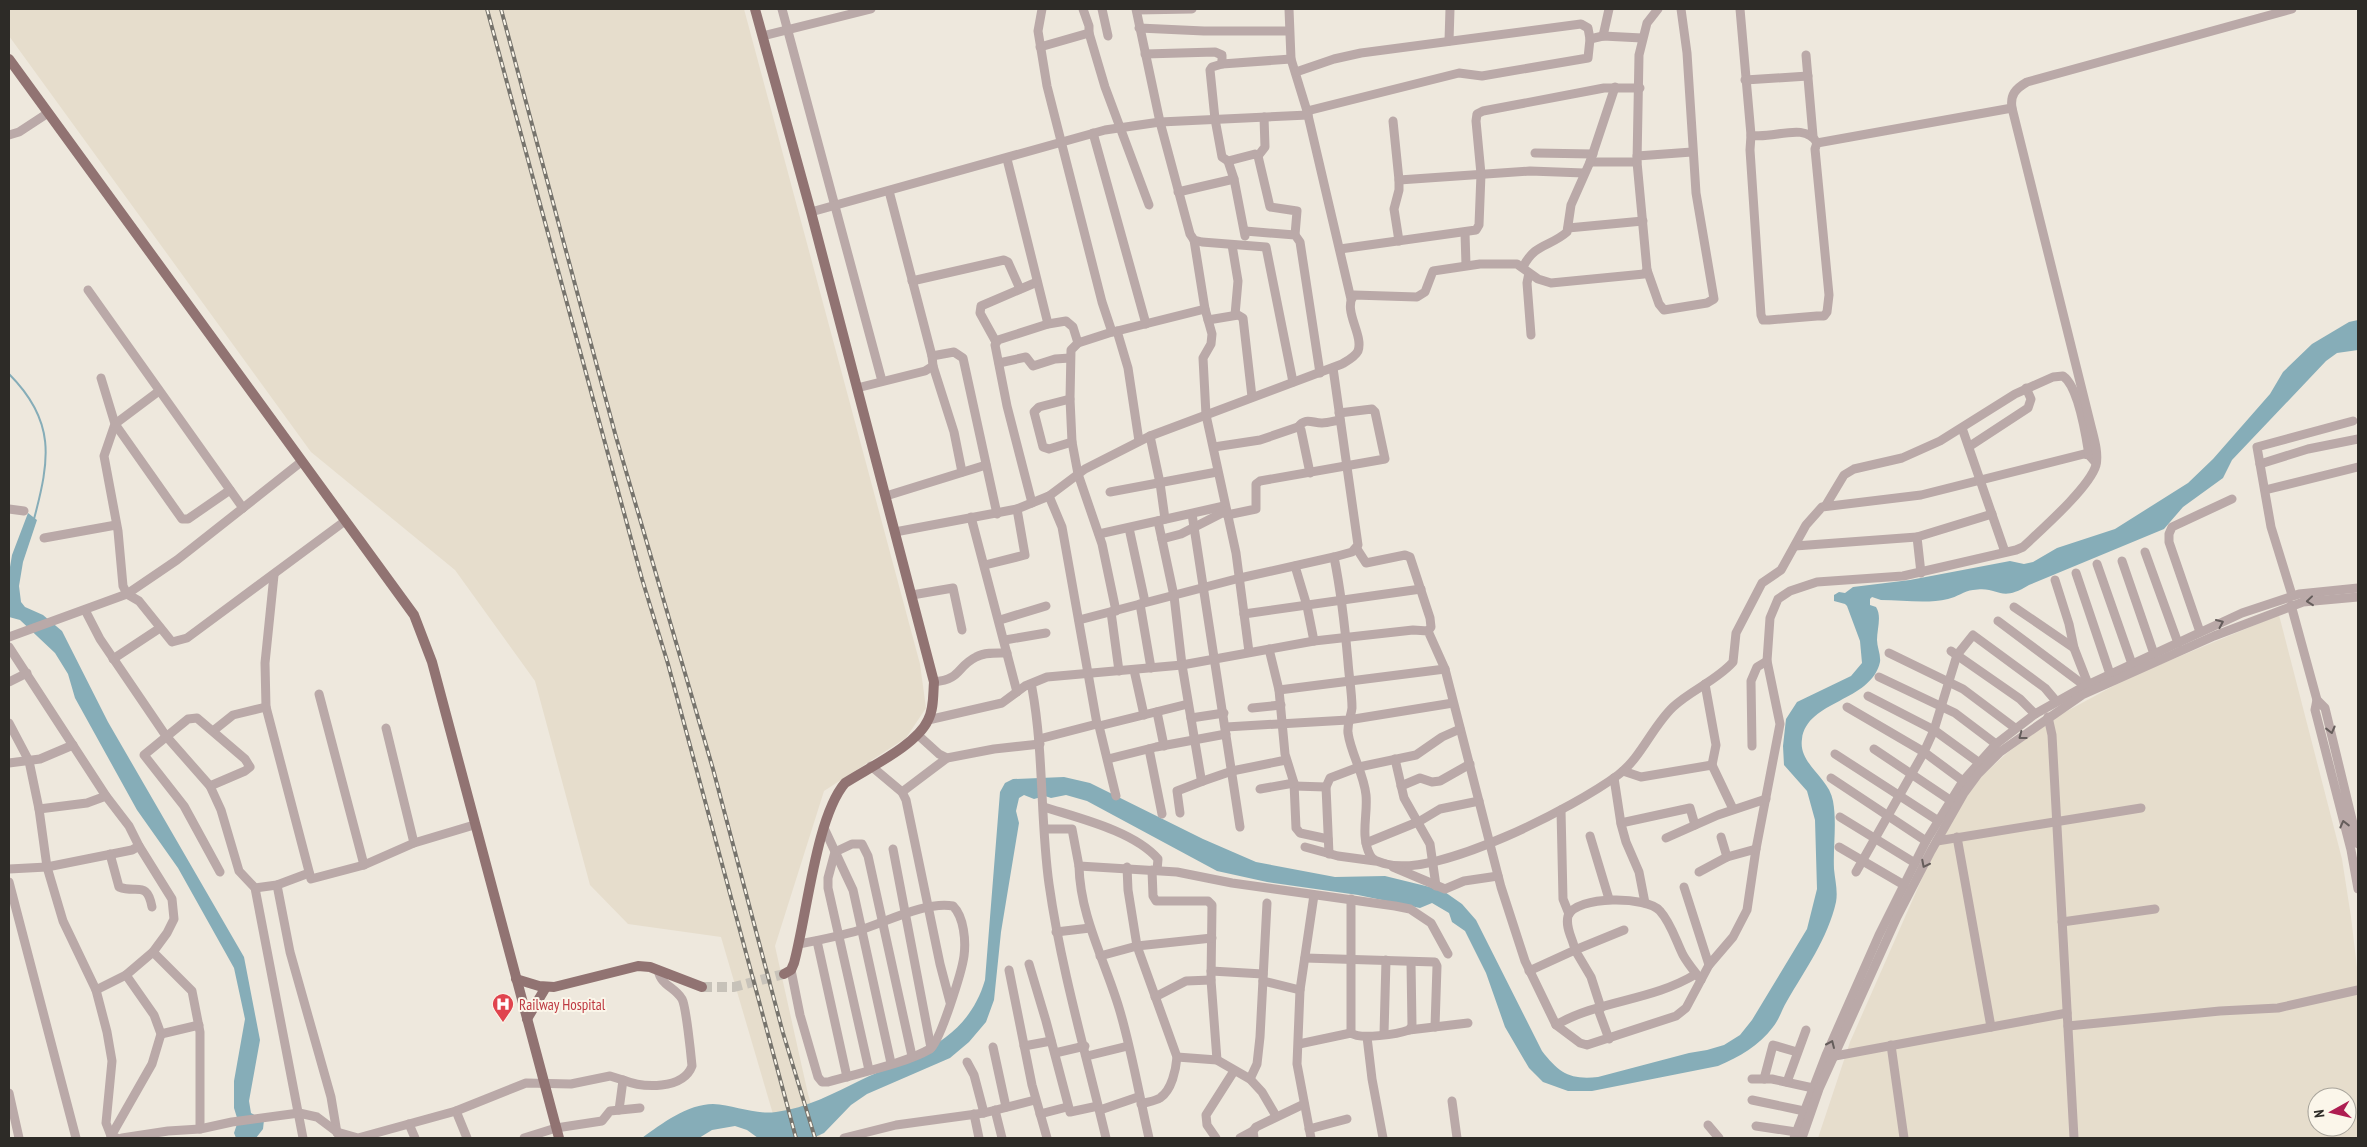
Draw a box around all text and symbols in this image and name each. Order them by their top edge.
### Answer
one-way arrow [2305,595,2313,606]
one-way arrow [2215,619,2224,630]
one-way arrow [2325,726,2336,735]
one-way arrow [2018,730,2027,739]
one-way arrow [2340,820,2350,828]
one-way arrow [1921,859,1931,868]
hospital icon: Railway Hospital [491,992,515,1023]
place label: Railway Hospital [519,995,606,1014]
one-way arrow [1825,1040,1836,1049]
north arrow [2307,1087,2357,1137]
text: N [2310,1109,2329,1119]

